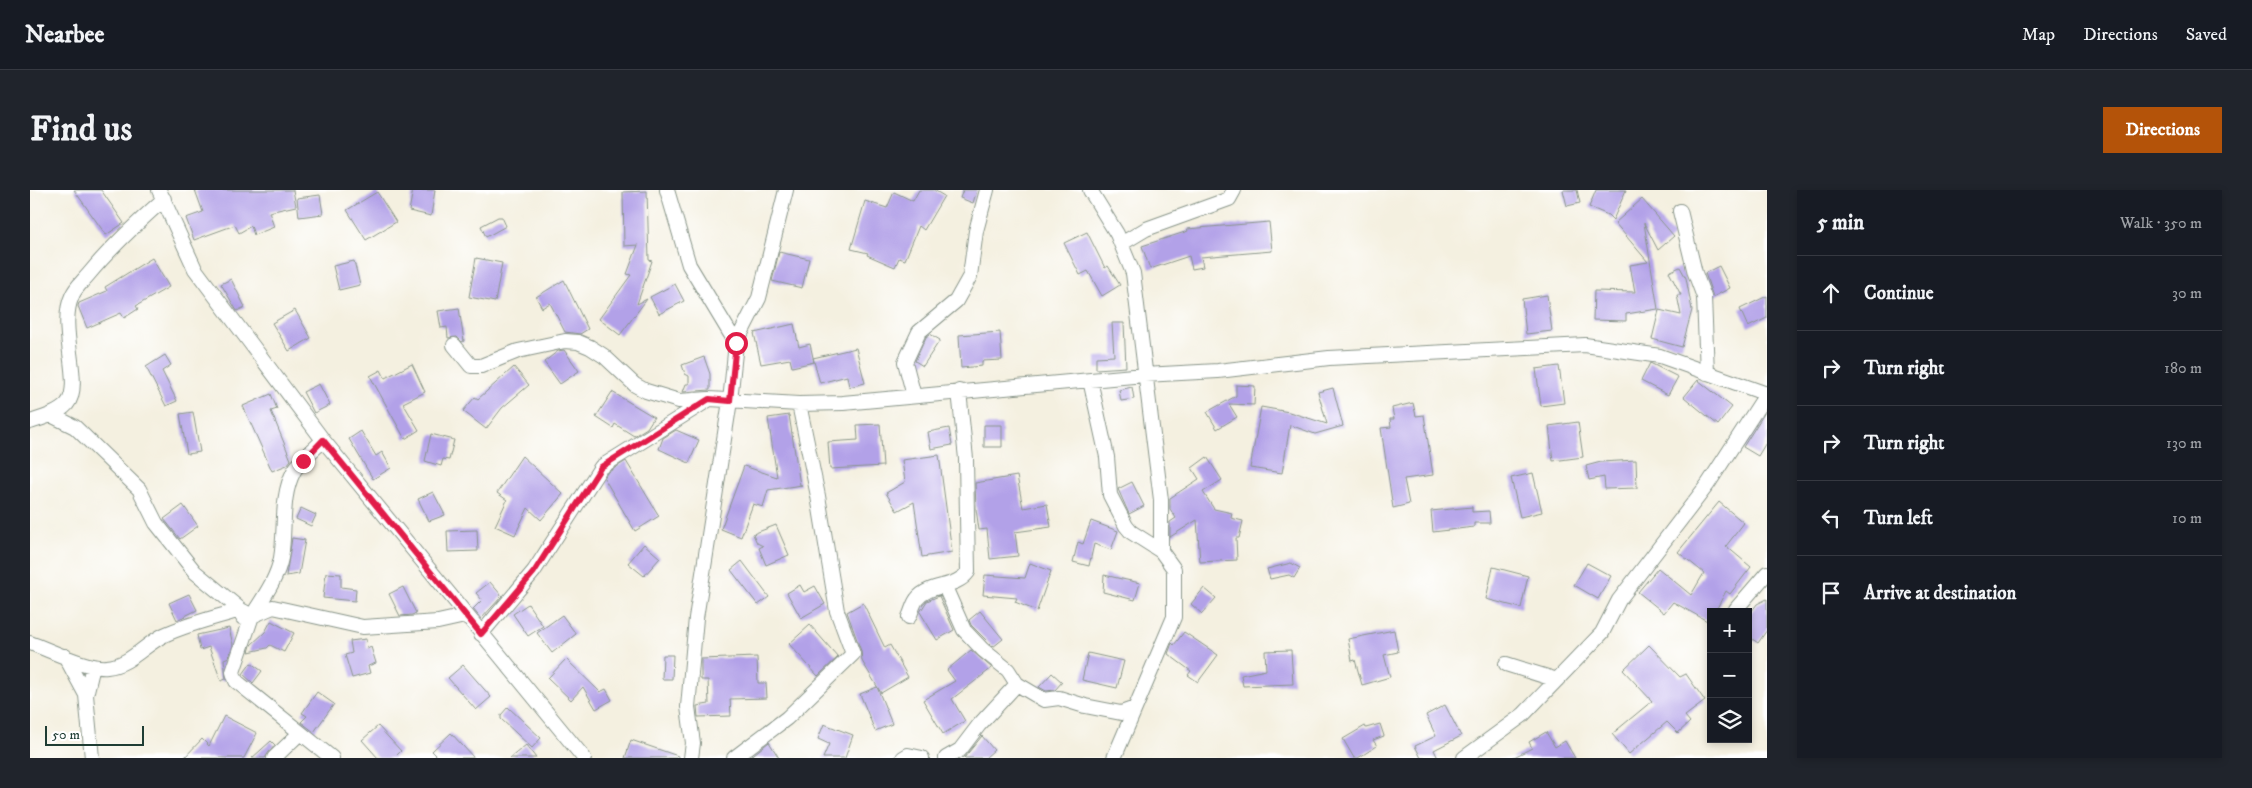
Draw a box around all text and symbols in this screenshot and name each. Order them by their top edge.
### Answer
text: Nearbee [25,20,104,50]
text: Map [2022,24,2055,46]
text: Directions [2083,24,2158,46]
text: Saved [2186,24,2227,46]
button: Directions [2103,107,2222,153]
text: Find us [30,108,132,152]
text: 5 min [1817,210,1864,236]
text: Walk · 350 m [2120,213,2202,233]
icon: ahead [1817,279,1845,307]
text: Continue [1864,282,1934,305]
text: 30 m [2172,283,2202,303]
route start [725,332,748,355]
icon: right [1817,354,1845,382]
text: Turn right [1864,357,1944,380]
text: 180 m [2164,358,2202,378]
icon: right [1817,429,1845,457]
text: Turn right [1864,432,1944,455]
text: 130 m [2166,433,2202,453]
route end [292,450,315,473]
icon: left [1817,504,1845,532]
text: Turn left [1864,507,1933,530]
text: 10 m [2172,508,2202,528]
icon: arrive [1817,579,1845,607]
text: Arrive at destination [1864,582,2016,605]
map controls [1707,608,1752,743]
button: + [1707,608,1752,653]
button: − [1707,653,1752,698]
button: layers [1707,698,1752,743]
scale bar [45,723,144,746]
text: 50 m [52,726,80,744]

